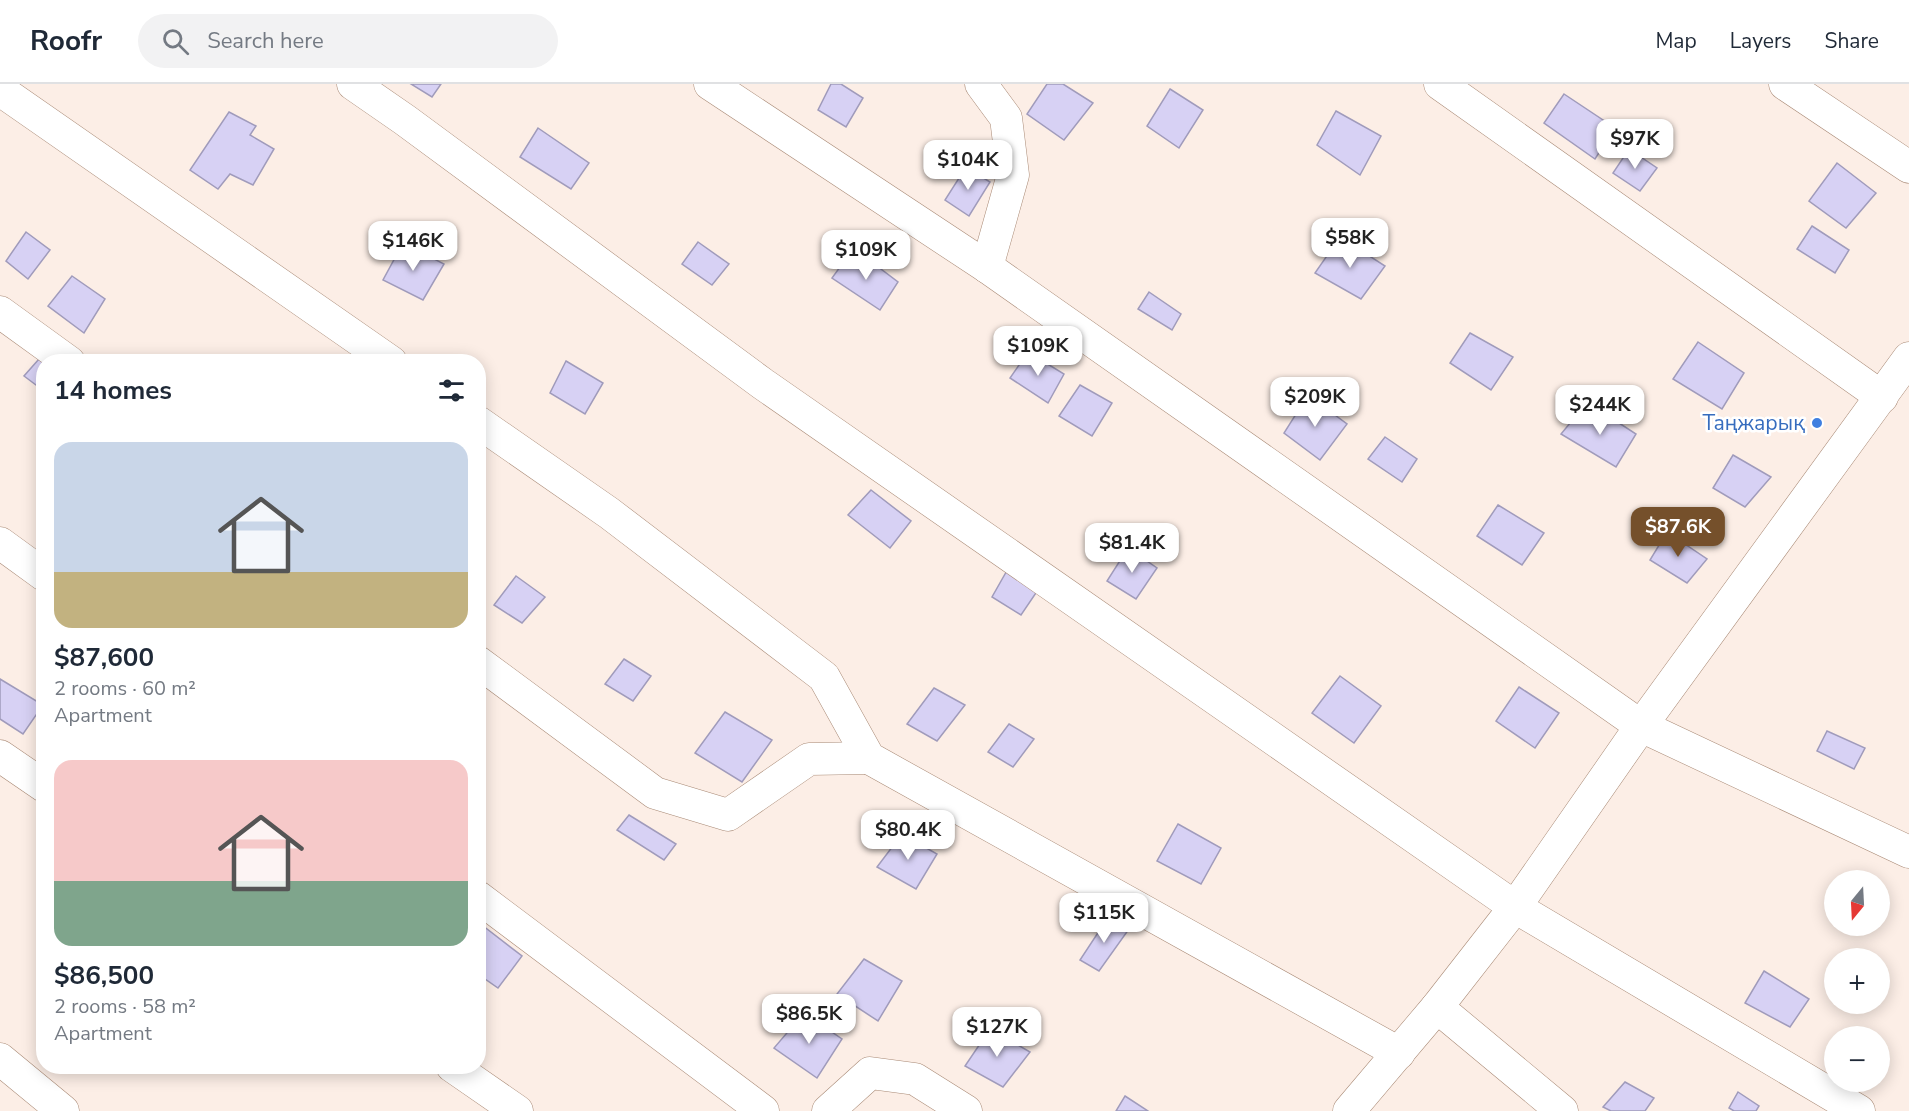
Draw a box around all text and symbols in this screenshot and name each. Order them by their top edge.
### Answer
search box [138,14,558,68]
text: Roofr [30,22,102,60]
icon: search [159,25,192,58]
text: Search here [207,26,324,56]
text: Map [1655,27,1697,55]
text: Layers [1730,27,1791,55]
text: Share [1824,27,1879,55]
pin: $97K [1599,119,1671,170]
text: $97K [1610,125,1660,152]
pin: $104K [926,140,1010,191]
text: $104K [937,146,999,173]
pin: $58K [1314,218,1386,269]
pin: $146K [371,221,455,272]
text: $58K [1325,224,1375,251]
text: $146K [382,227,444,254]
pin: $109K [824,230,908,281]
text: $109K [835,236,897,263]
pin: $109K [996,326,1080,377]
text: $109K [1007,332,1069,359]
text: 14 homes [54,373,172,408]
icon: filters [435,374,468,407]
pin: $209K [1273,377,1357,428]
text: $209K [1284,383,1346,410]
pin: $244K [1558,385,1642,436]
text: $244K [1569,391,1631,418]
place label: Таңжарық [1703,409,1805,437]
marker: Таңжарық [1810,416,1824,430]
icon: home [207,481,315,589]
pin: $87.6K [1629,507,1727,558]
text: $87.6K [1645,513,1711,540]
pin: $81.4K [1083,523,1181,574]
text: $81.4K [1099,529,1165,556]
text: $87,600 [54,640,154,675]
text: 2 rooms · 60 m² [54,675,196,702]
text: Apartment [54,702,152,729]
icon: home [207,799,315,907]
pin: $80.4K [859,810,957,861]
text: $80.4K [875,816,941,843]
north arrow [1824,870,1890,936]
map controls [1824,870,1890,1092]
pin: $115K [1062,893,1146,944]
text: $115K [1073,899,1135,926]
button: + [1824,948,1890,1014]
text: $86,500 [54,958,154,993]
text: 2 rooms · 58 m² [54,993,196,1020]
pin: $86.5K [760,994,858,1045]
text: $86.5K [776,1000,842,1027]
pin: $127K [955,1007,1039,1058]
text: $127K [966,1013,1028,1040]
text: Apartment [54,1020,152,1047]
button: − [1824,1026,1890,1092]

